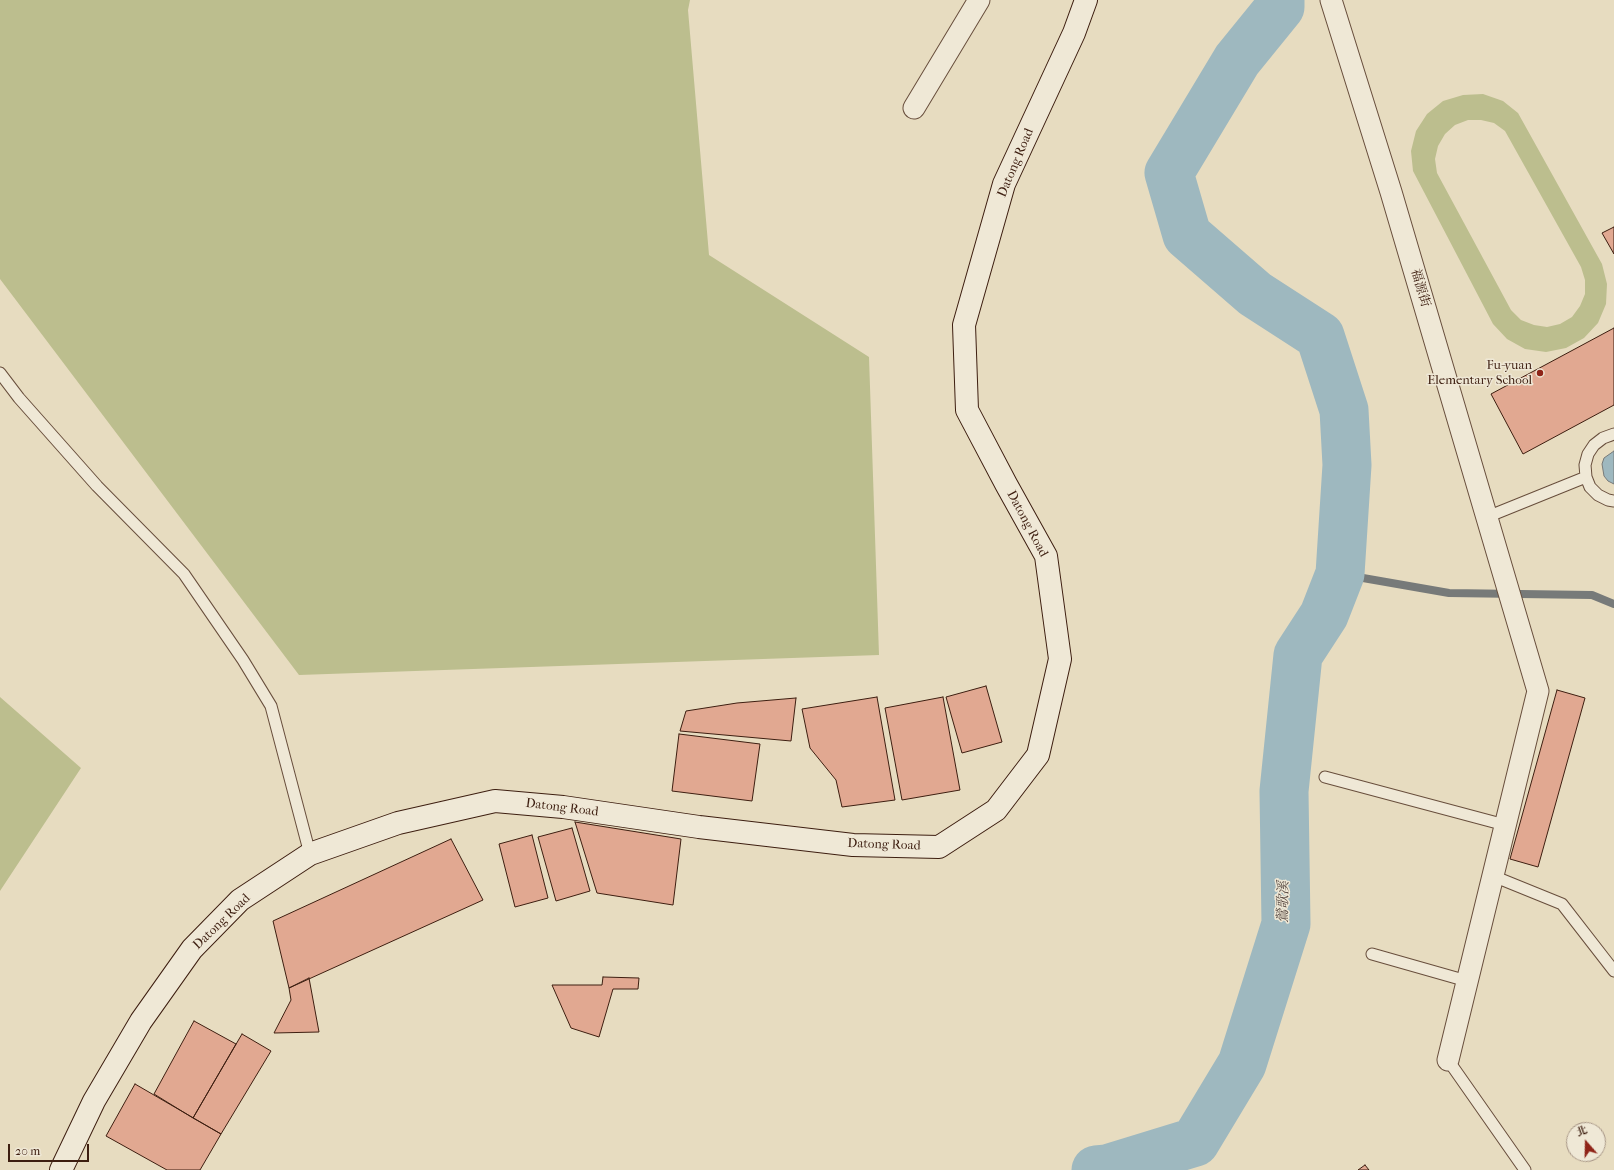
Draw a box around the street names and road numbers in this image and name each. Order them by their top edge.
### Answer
street label: Datong Road [995,126,1037,200]
street label: 福源街 [1407,267,1433,309]
street label: Datong Road [1003,488,1051,560]
street label: Datong Road [525,796,599,820]
street label: Datong Road [847,836,921,854]
street label: Datong Road [190,891,254,953]

